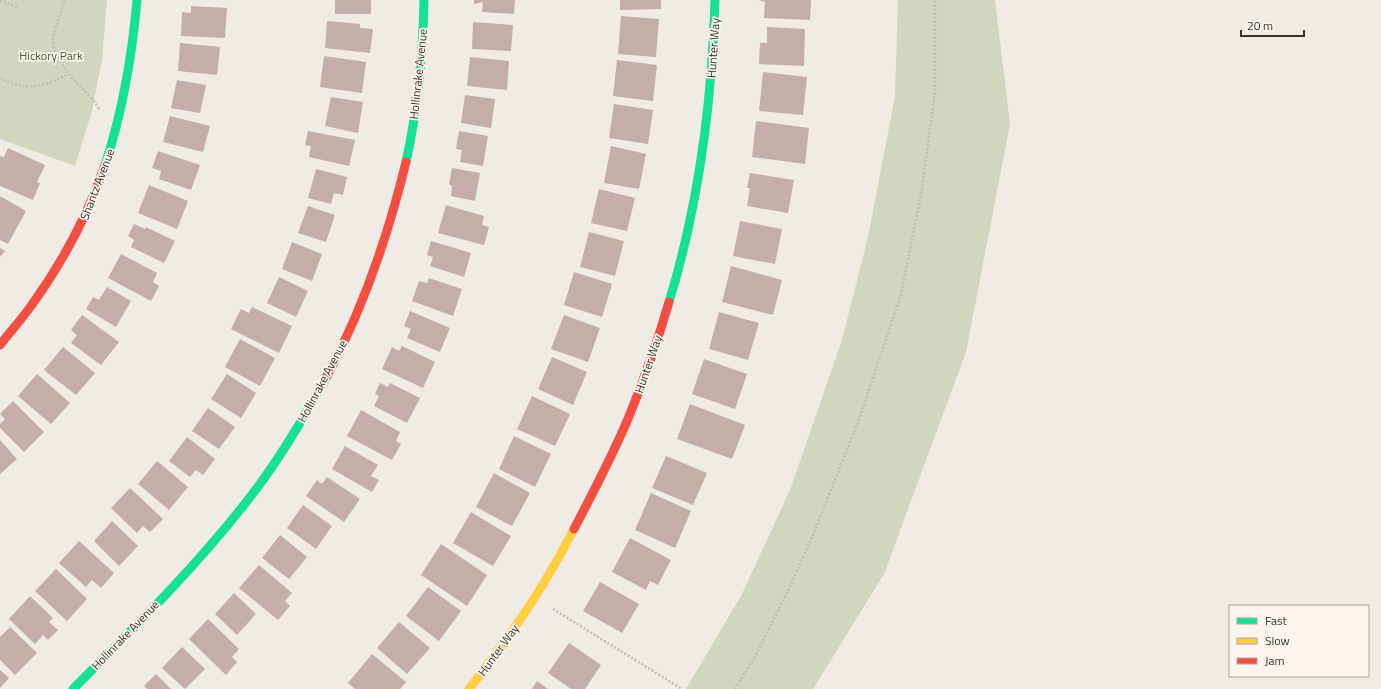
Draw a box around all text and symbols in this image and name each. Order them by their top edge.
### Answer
scale bar [1241,12,1304,38]
text: 20 m [1247,16,1273,35]
street label: Hunter Way [701,17,725,79]
street label: Hollinrake Avenue [404,28,432,120]
park label: Hickory Park [19,46,83,65]
street label: Shantz Avenue [75,145,119,223]
street label: Hunter Way [629,332,667,396]
street label: Hollinrake Avenue [292,336,352,426]
street label: Hollinrake Avenue [87,596,163,674]
legend [1229,605,1369,677]
text: Fast [1265,611,1288,630]
street label: Hunter Way [473,620,523,680]
text: Slow [1265,631,1290,650]
text: Jam [1265,651,1285,670]

